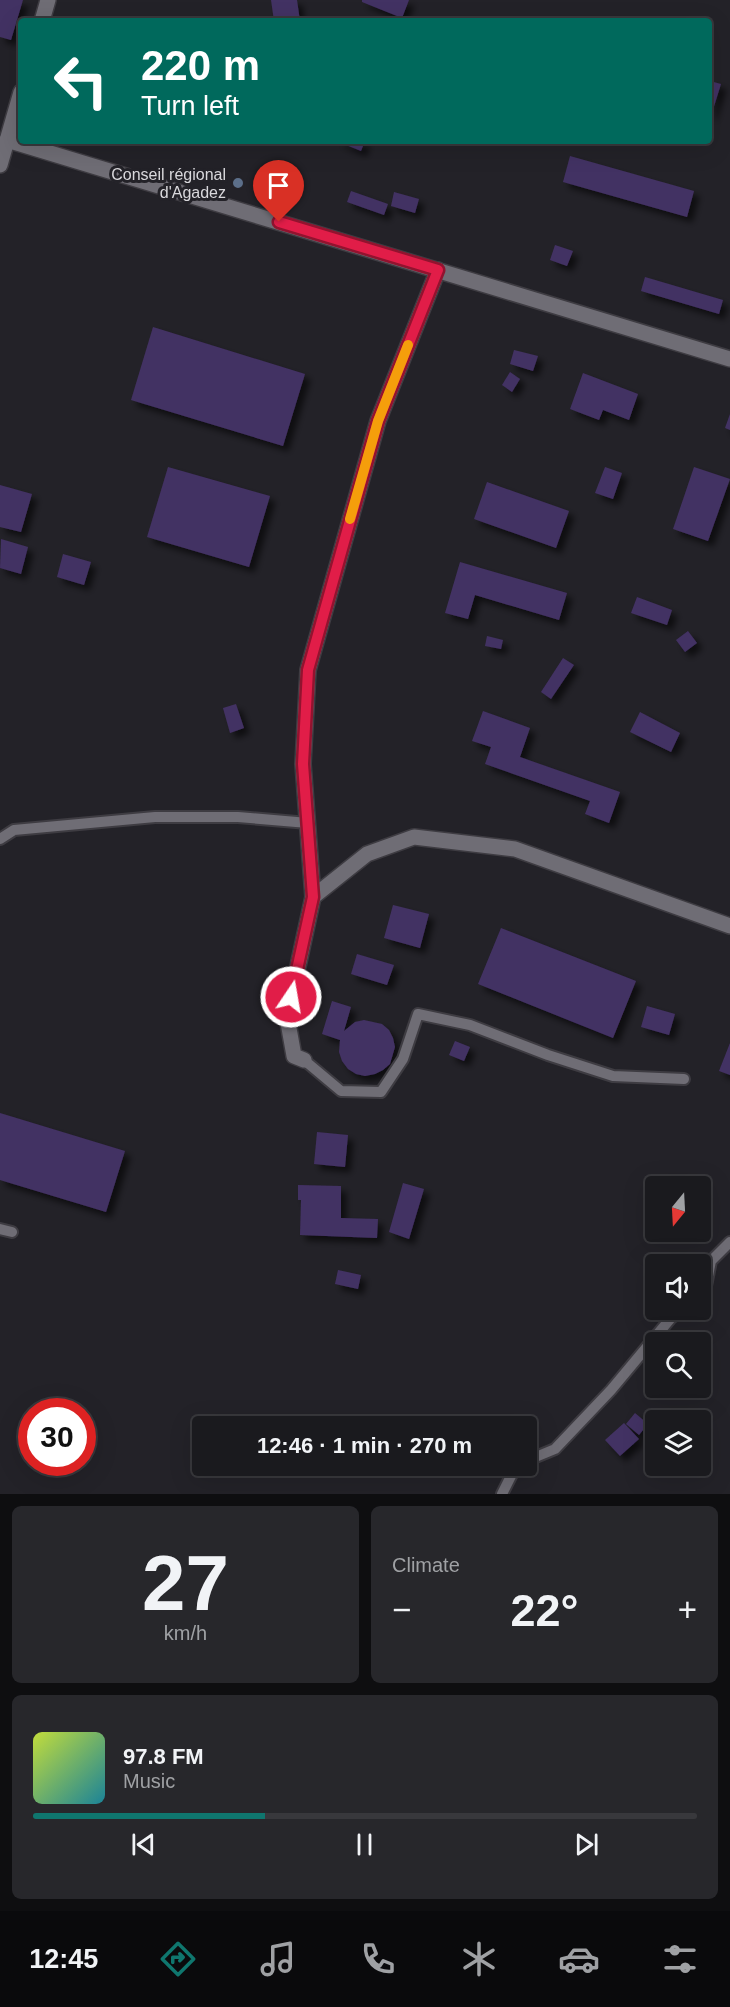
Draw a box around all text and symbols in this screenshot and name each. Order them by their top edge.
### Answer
icon: left [42,42,120,120]
text: 220 m [141,42,260,89]
text: Turn left [141,91,239,121]
pin [253,160,304,222]
place label: Conseil régional d'Agadez [111,166,226,201]
icon: arrive [262,169,295,202]
marker: Conseil régional d'Agadez [231,176,245,190]
position arrow [259,965,323,1029]
north arrow [645,1176,711,1242]
map controls [645,1176,711,1476]
button: sound [645,1254,711,1320]
button: search [645,1332,711,1398]
speed limit sign: 30 [18,1398,96,1476]
button: layers [645,1410,711,1476]
text: 12:46 · 1 min · 270 m [257,1433,472,1458]
text: 27 [142,1539,229,1627]
text: Climate [392,1554,460,1576]
text: 22° [510,1585,579,1636]
text: − [392,1591,411,1628]
text: + [678,1591,697,1628]
text: km/h [164,1622,207,1644]
text: 97.8 FM [123,1744,204,1769]
text: Music [123,1770,175,1792]
icon: previous [127,1828,160,1861]
icon: pause [348,1828,381,1861]
icon: next [570,1828,603,1861]
icon: directions [157,1938,199,1980]
icon: music [257,1938,299,1980]
icon: phone [357,1938,399,1980]
icon: climate [458,1938,500,1980]
icon: car [558,1938,600,1980]
icon: filters [659,1938,701,1980]
text: 12:45 [29,1944,98,1974]

